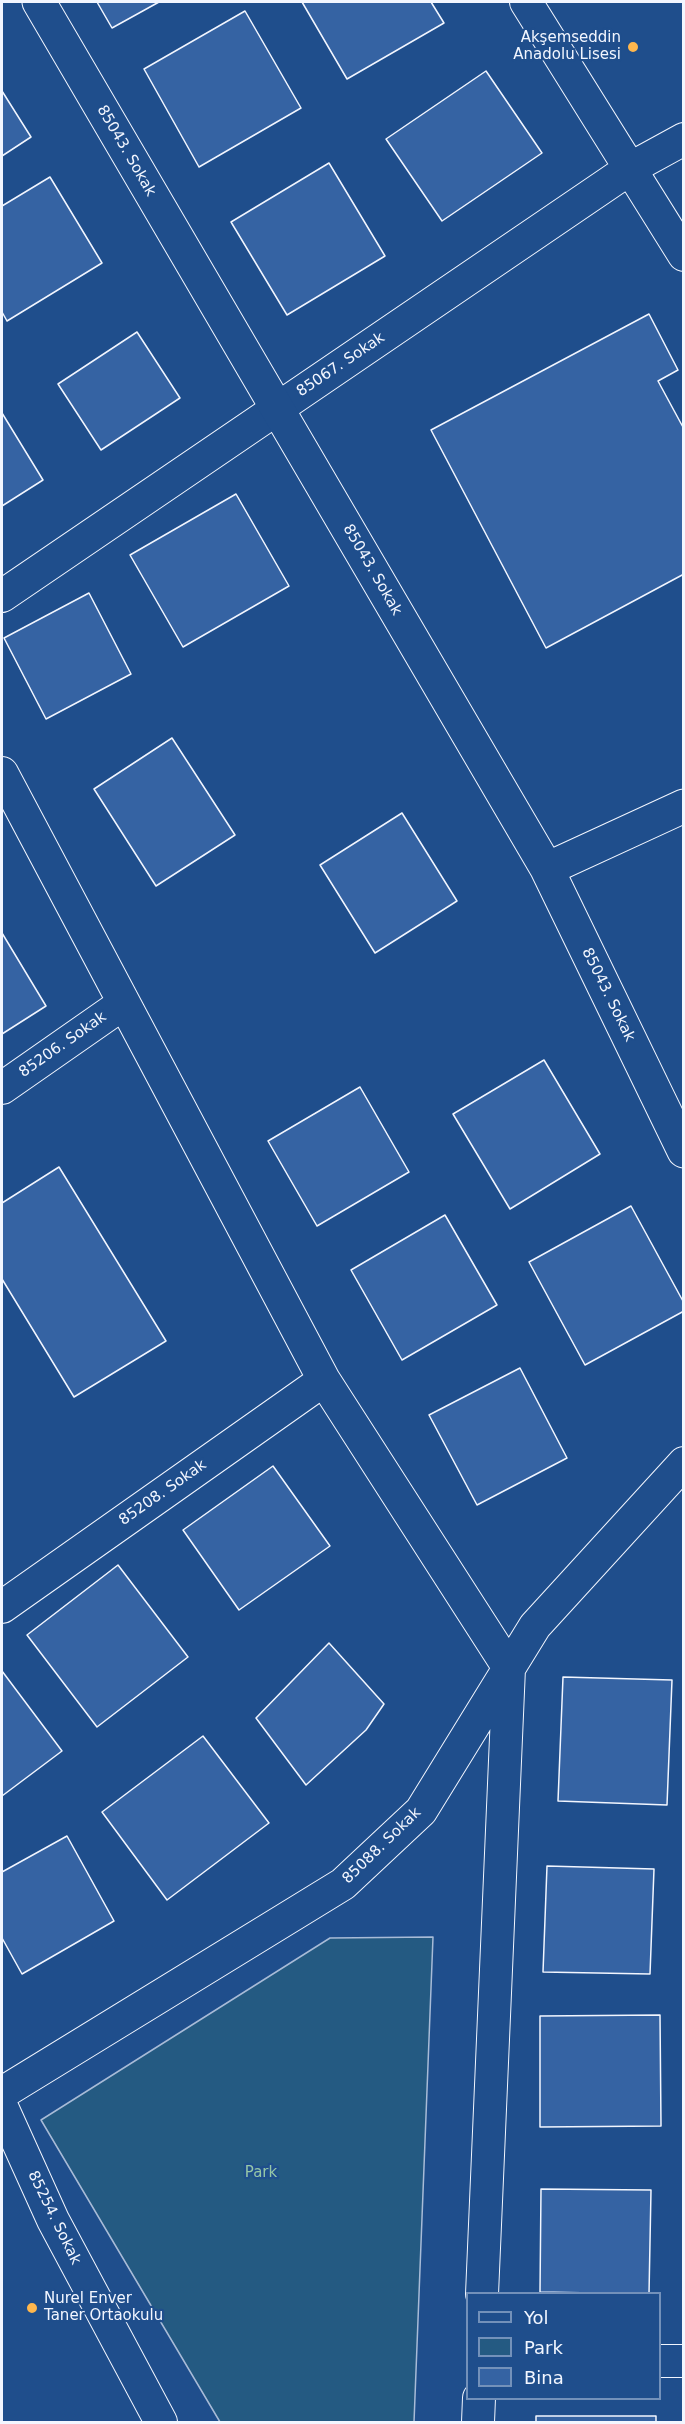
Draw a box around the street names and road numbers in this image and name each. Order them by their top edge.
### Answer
street label: 85043. Sokak [93,102,159,200]
street label: 85067. Sokak [294,329,388,401]
street label: 85043. Sokak [339,521,405,619]
street label: 85043. Sokak [577,945,639,1045]
street label: 85206. Sokak [16,1008,110,1082]
street label: 85208. Sokak [116,1456,210,1530]
street label: 85088. Sokak [339,1804,425,1888]
street label: 85254. Sokak [23,2168,85,2268]

